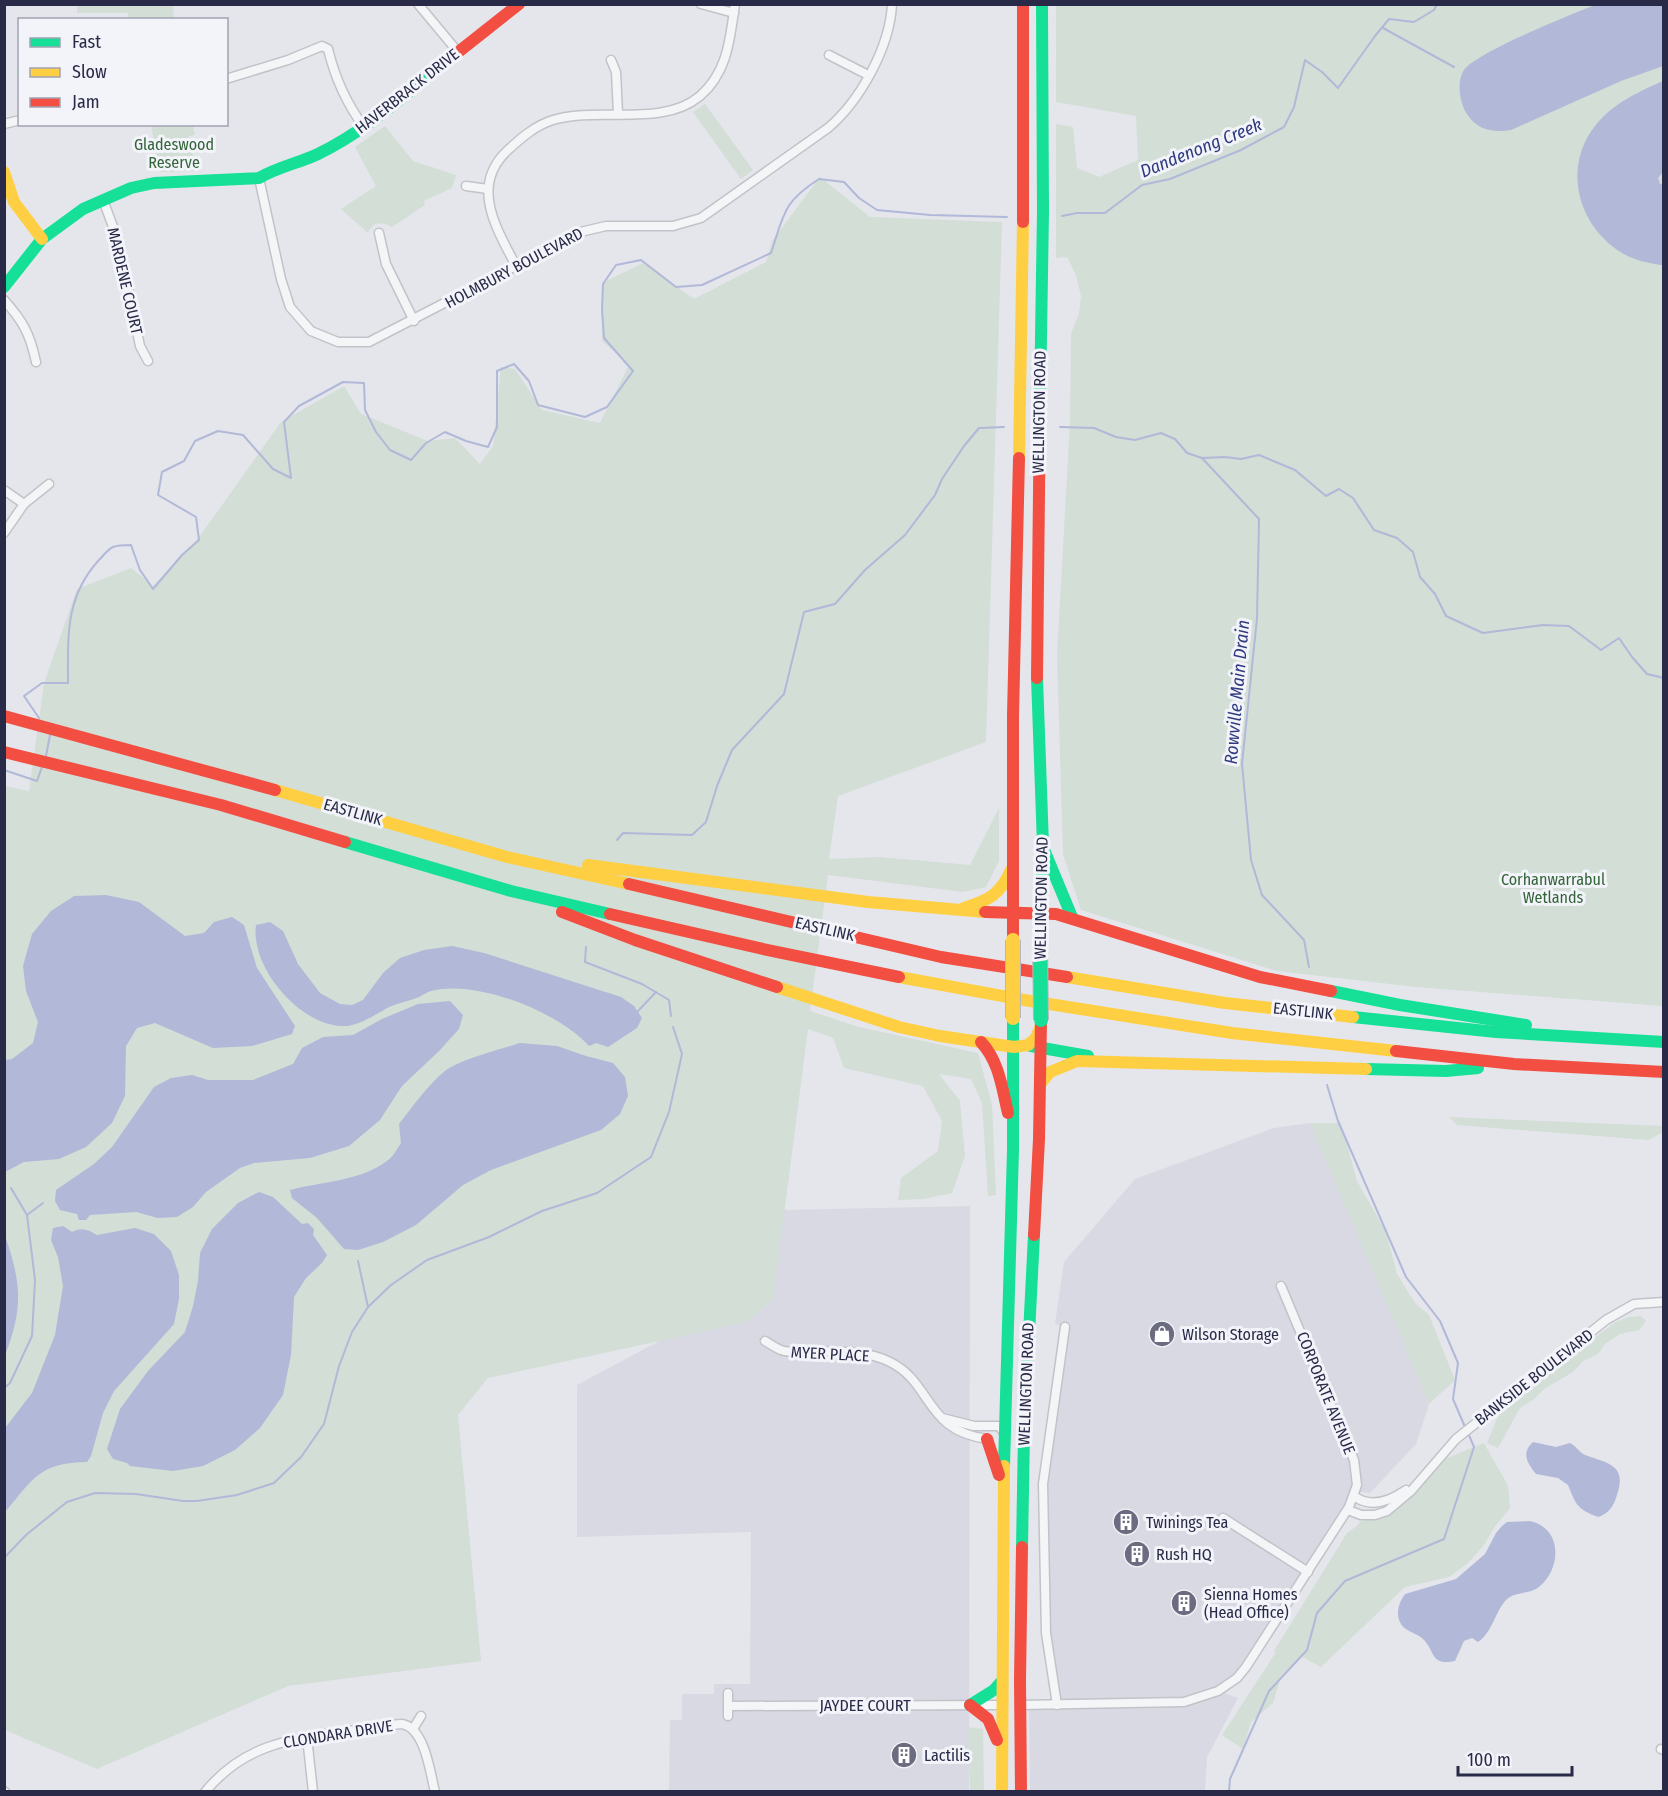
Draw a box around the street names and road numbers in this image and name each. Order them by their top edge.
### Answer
street label: HAVERBRACK DRIVE [351,45,463,137]
street label: HOLMBURY BOULEVARD [442,224,586,312]
street label: MARDENE COURT [103,226,147,337]
street label: WELLINGTON ROAD [1028,350,1050,474]
street label: EASTLINK [321,795,385,830]
street label: WELLINGTON ROAD [1030,836,1052,960]
street label: EASTLINK [793,913,857,945]
street label: EASTLINK [1272,998,1335,1024]
street label: WELLINGTON ROAD [1014,1322,1038,1446]
street label: BANKSIDE BOULEVARD [1471,1325,1597,1429]
street label: CORPORATE AVENUE [1293,1329,1359,1457]
street label: MYER PLACE [790,1342,870,1366]
street label: JAYDEE COURT [819,1696,911,1715]
street label: CLONDARA DRIVE [282,1716,394,1752]

